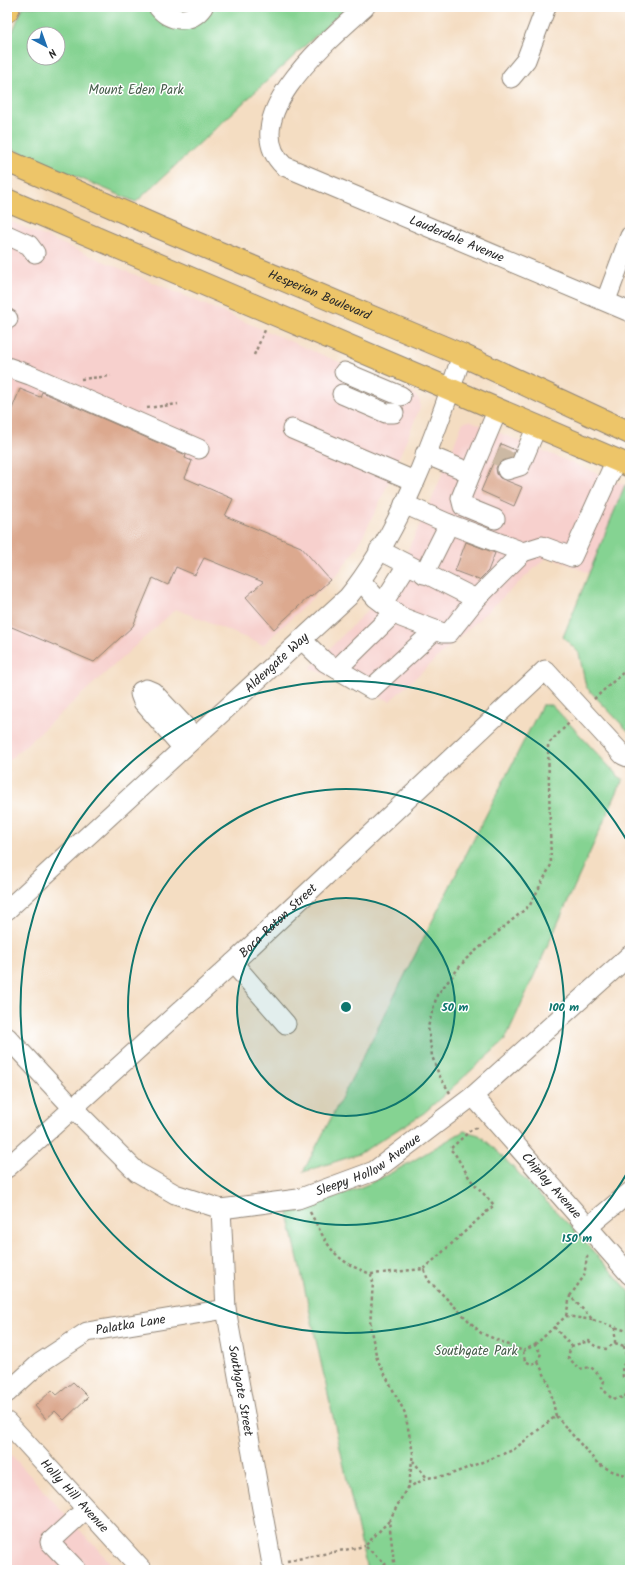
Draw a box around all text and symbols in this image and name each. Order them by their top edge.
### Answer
north arrow [26,26,66,66]
text: N [43,44,60,62]
park label: Mount Eden Park [88,80,185,101]
street label: Lauderdale Avenue [406,210,508,268]
street label: Hesperian Boulevard [265,264,375,326]
street label: Aldengate Way [240,627,314,698]
street label: Boca Raton Street [234,878,323,963]
text: 50 m [441,998,469,1017]
text: 100 m [549,998,579,1017]
centre of rings [339,1000,353,1014]
street label: Sleepy Hollow Avenue [313,1128,426,1202]
street label: Chiplay Avenue [516,1147,587,1224]
text: 150 m [562,1229,592,1248]
street label: Palatka Lane [94,1309,167,1341]
park label: Southgate Park [435,1341,518,1362]
street label: Southgate Street [222,1343,259,1439]
street label: Holly Hill Avenue [35,1454,114,1538]

